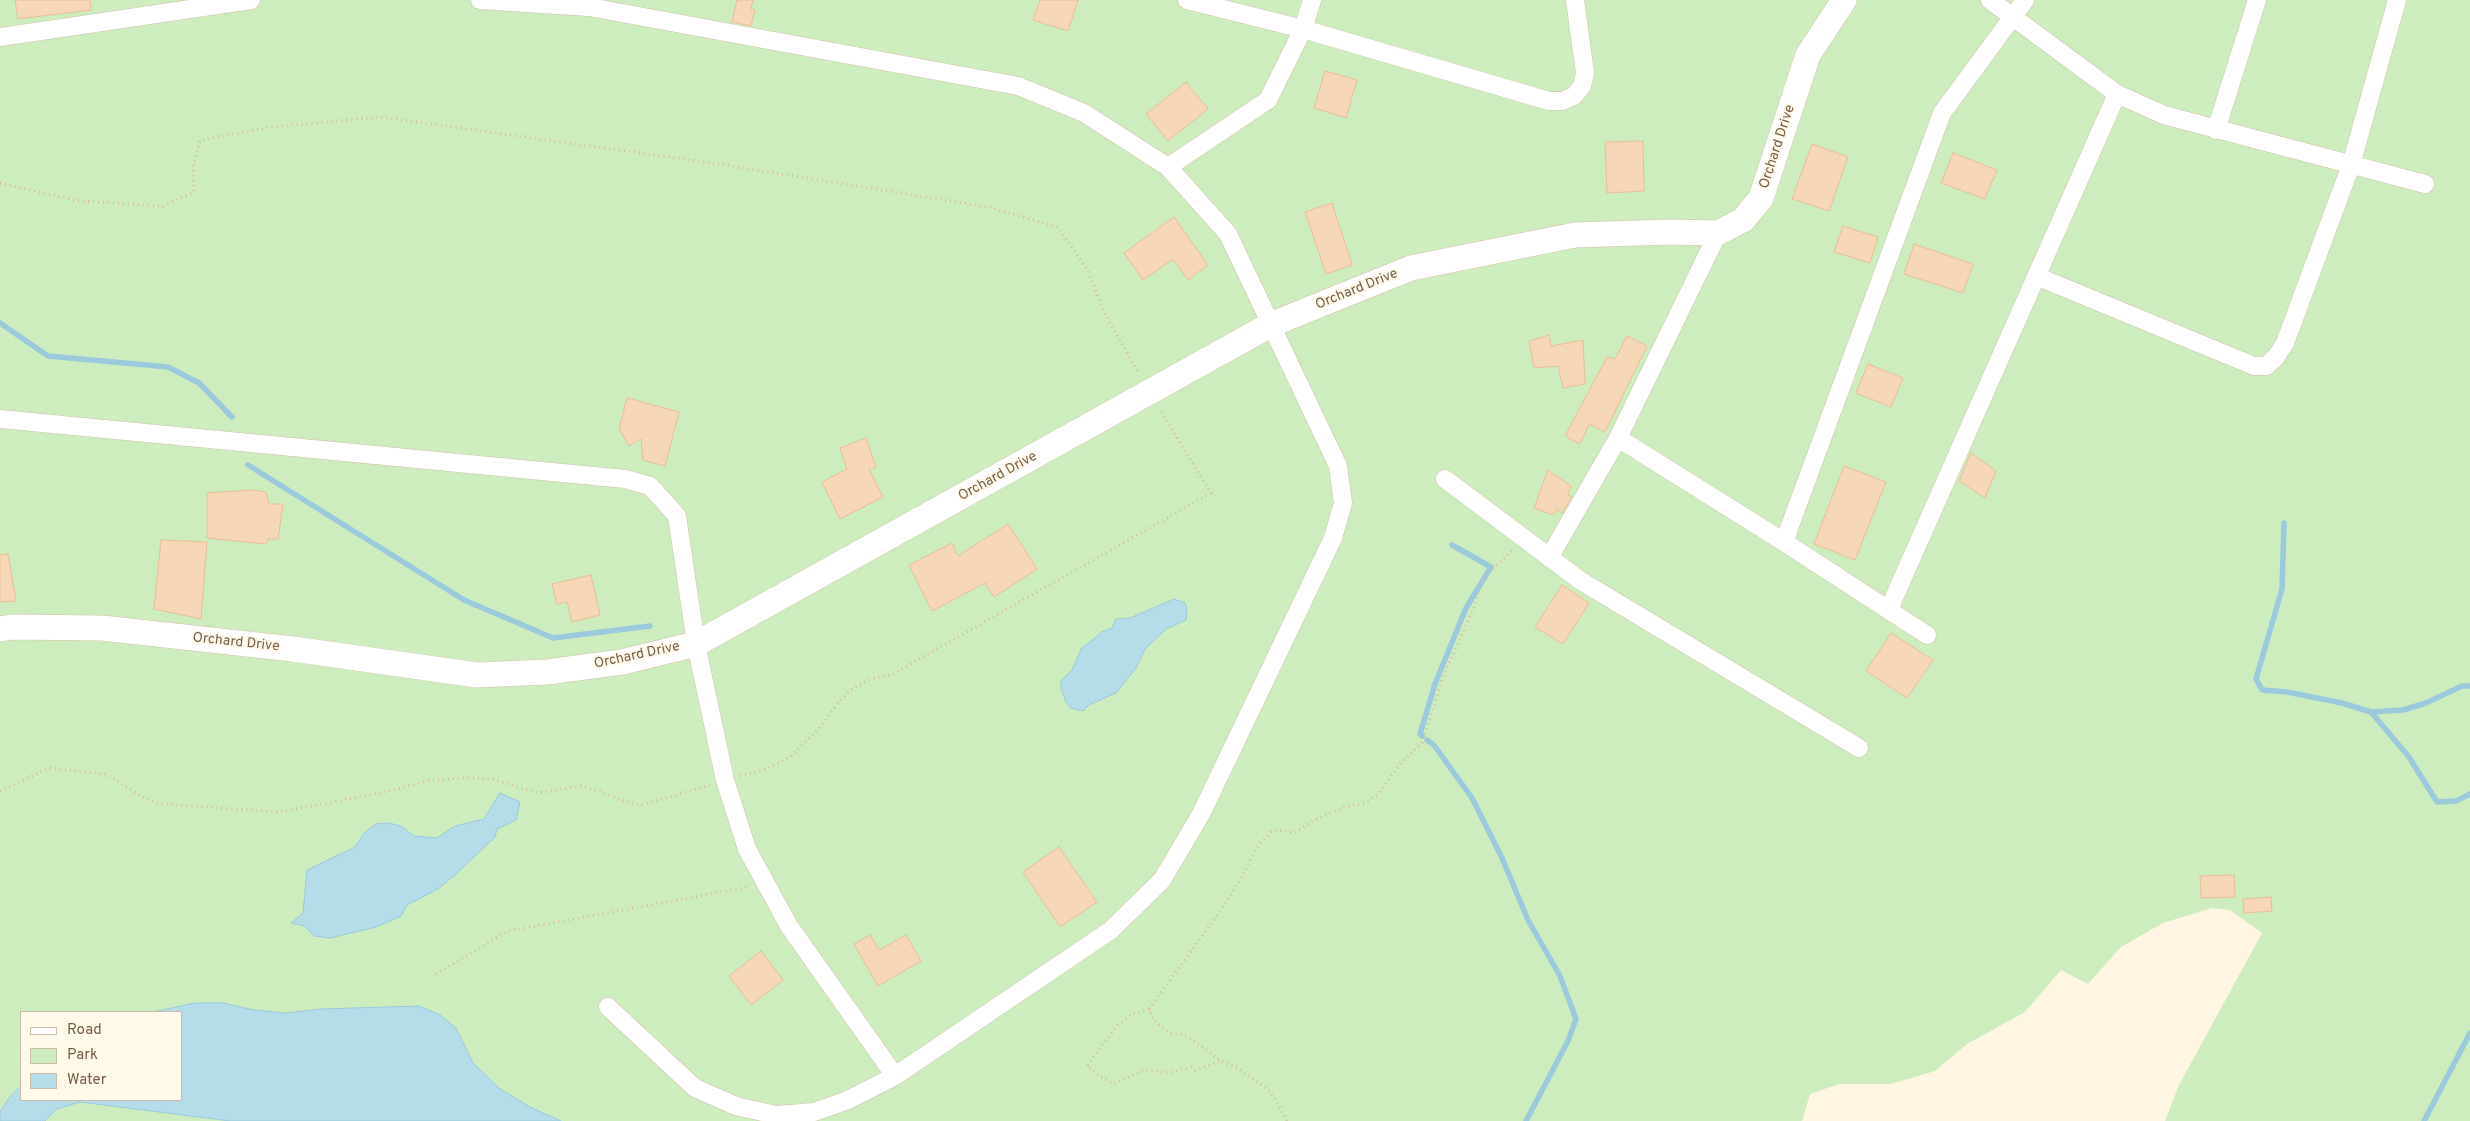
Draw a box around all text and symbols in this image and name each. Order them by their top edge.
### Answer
street label: Orchard Drive [1757,103,1799,191]
street label: Orchard Drive [1313,266,1401,314]
street label: Orchard Drive [956,448,1040,506]
street label: Orchard Drive [192,630,280,656]
street label: Orchard Drive [593,639,681,673]
legend [20,1011,182,1101]
text: Road [67,1021,102,1040]
text: Park [67,1046,98,1065]
text: Water [67,1071,106,1090]

